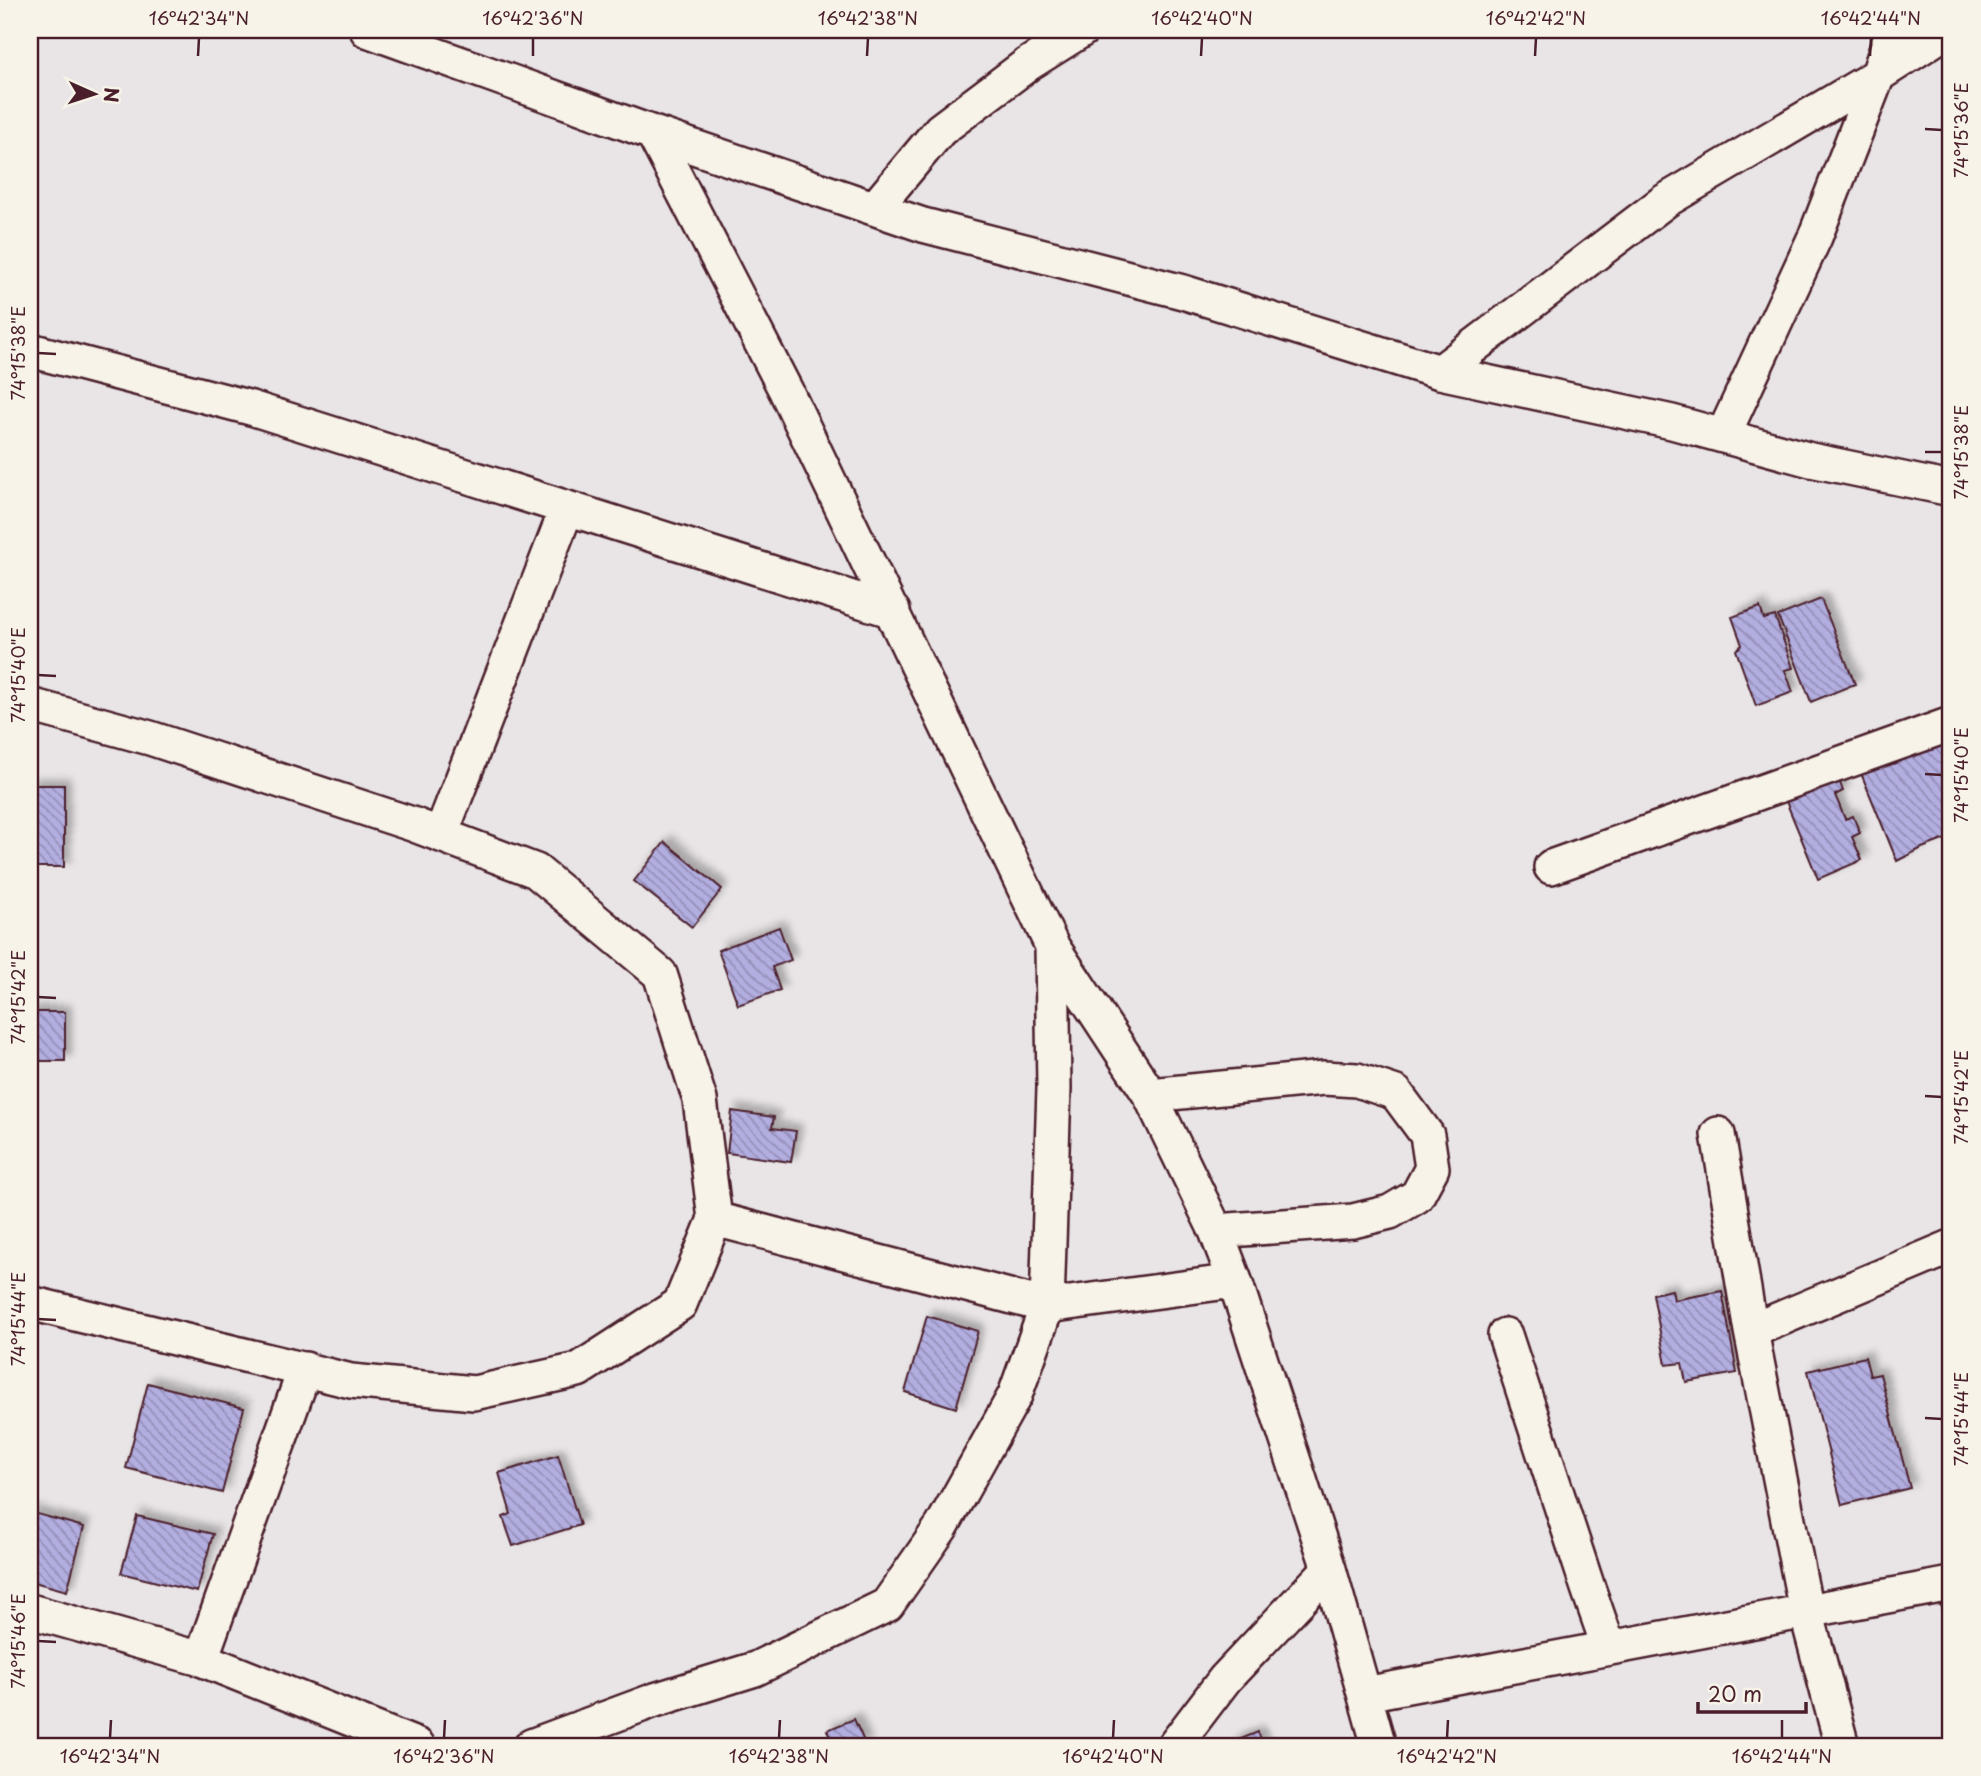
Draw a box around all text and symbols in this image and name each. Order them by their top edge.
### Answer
text: 16°42'34"N [149,4,249,31]
text: 16°42'36"N [482,4,584,31]
text: 16°42'38"N [818,4,918,31]
text: 16°42'40"N [1151,4,1253,31]
text: 16°42'42"N [1486,4,1586,31]
text: 16°42'44"N [1821,4,1921,31]
north arrow [60,60,130,130]
text: 74°15'36"E [1947,82,1974,178]
text: N [98,87,126,103]
text: 74°15'38"E [4,306,31,400]
text: 74°15'38"E [1947,405,1974,499]
text: 74°15'40"E [4,627,31,723]
text: 74°15'40"E [1947,727,1974,823]
text: 74°15'42"E [4,950,31,1044]
text: 74°15'42"E [1947,1050,1974,1144]
text: 74°15'44"E [4,1272,31,1366]
text: 74°15'44"E [1947,1372,1974,1466]
text: 74°15'46"E [4,1593,31,1689]
scale bar [1698,1671,1806,1715]
text: 20 m [1708,1677,1762,1709]
text: 16°42'34"N [60,1742,160,1769]
text: 16°42'36"N [393,1742,495,1769]
text: 16°42'38"N [729,1742,829,1769]
text: 16°42'40"N [1062,1742,1164,1769]
text: 16°42'42"N [1397,1742,1497,1769]
text: 16°42'44"N [1732,1742,1832,1769]

